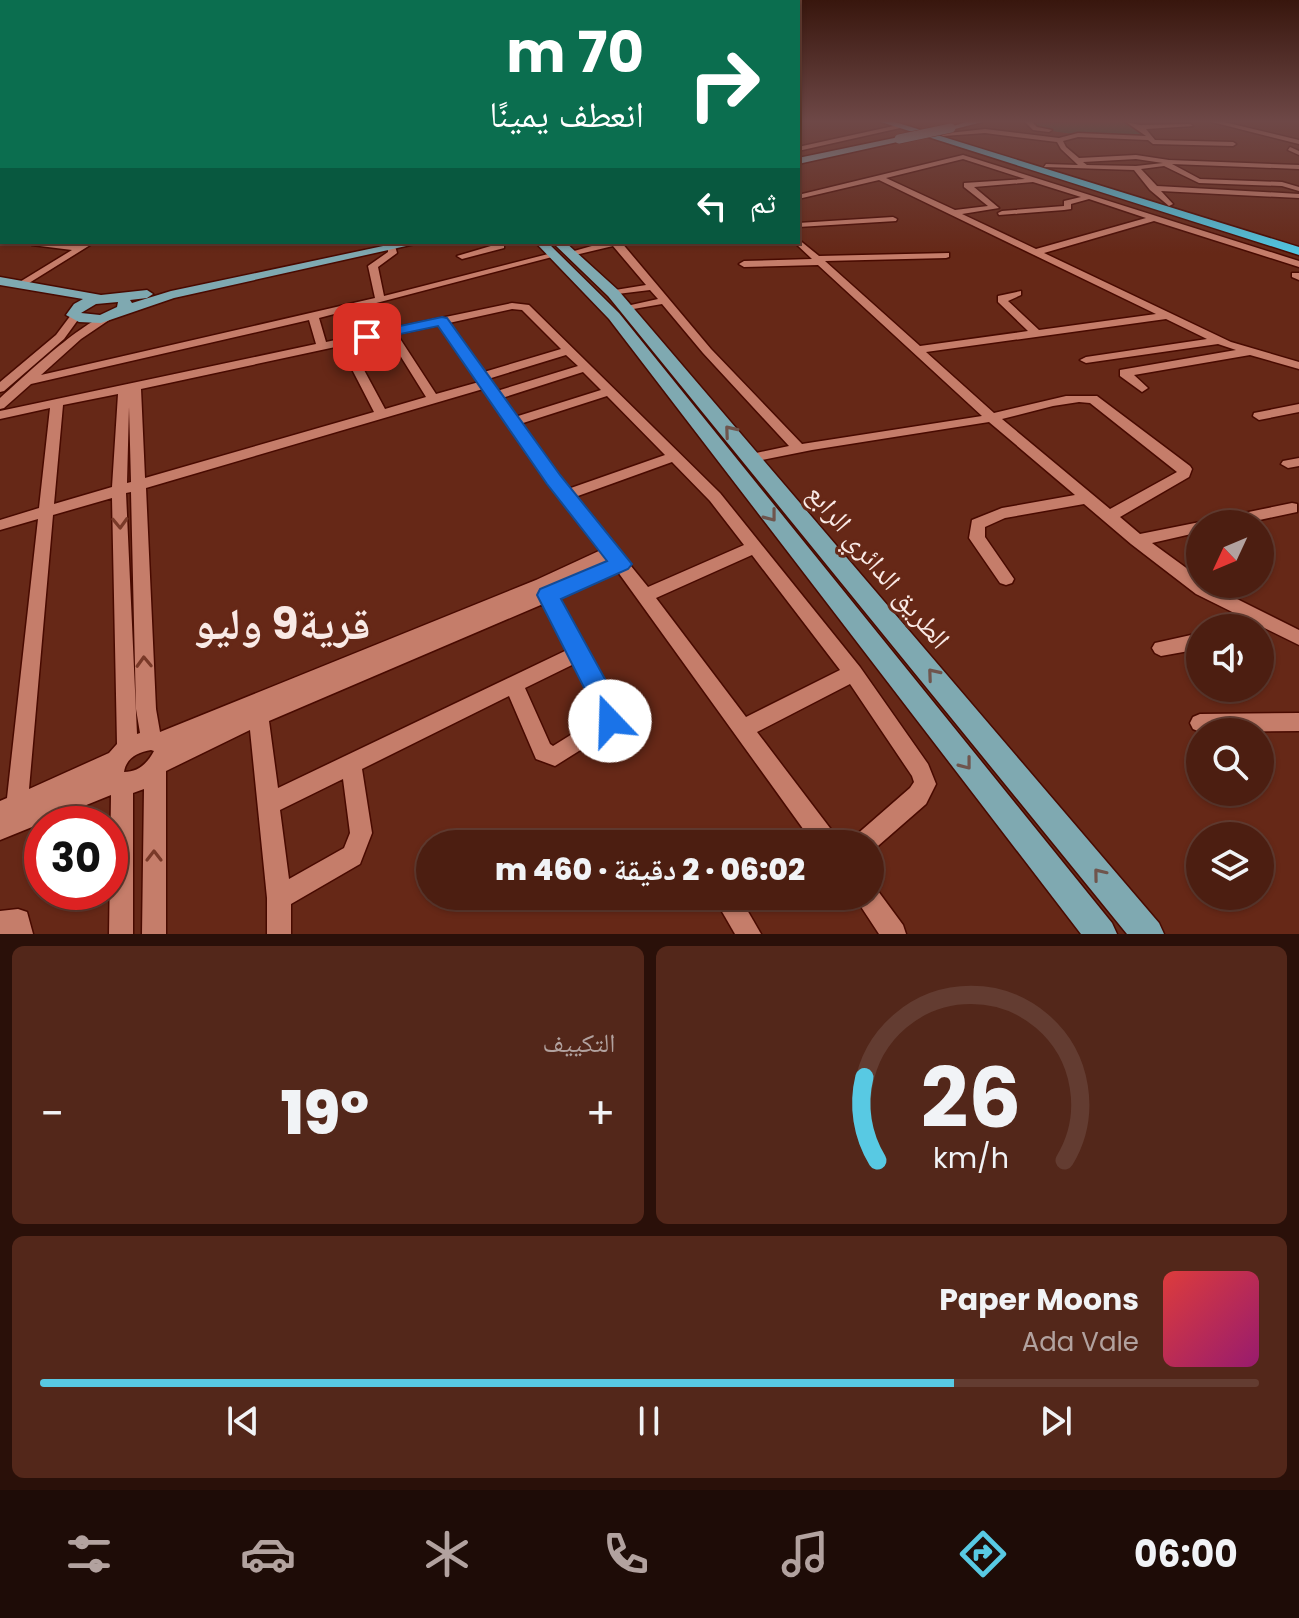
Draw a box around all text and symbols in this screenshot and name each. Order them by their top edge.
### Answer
text: 70 m [506,13,644,92]
icon: right [672,32,776,136]
text: انعطف يمينًا [489,89,644,140]
text: ثم [750,181,776,224]
icon: left [690,184,734,228]
pin [333,303,401,371]
icon: arrive [345,315,389,359]
one-way arrow [725,426,740,441]
street label: الطريق الدائري الرابع [796,475,959,659]
one-way arrow [761,507,776,521]
north arrow [1186,510,1274,598]
map controls [1186,510,1274,910]
one-way arrow [112,517,129,530]
district label: قرية9 وليو [194,593,370,654]
button: sound [1186,614,1274,702]
one-way arrow [136,655,153,668]
one-way arrow [928,668,943,683]
position arrow [568,679,652,763]
button: search [1186,718,1274,806]
one-way arrow [957,755,971,770]
speed limit sign: 30 [24,806,128,910]
button: layers [1186,822,1274,910]
text: 06:02 · 2 دقيقة · 460 m [495,848,805,891]
one-way arrow [145,849,163,862]
one-way arrow [1094,869,1109,883]
text: التكييف [543,1025,616,1061]
text: 26 [921,1040,1022,1156]
text: 19° [281,1071,369,1155]
text: − [40,1083,64,1144]
text: + [585,1083,615,1144]
text: km/h [933,1138,1009,1178]
text: Paper Moons [939,1278,1139,1321]
text: Ada Vale [1022,1324,1139,1360]
icon: previous [221,1399,265,1443]
icon: pause [627,1399,671,1443]
icon: next [1034,1399,1078,1443]
icon: filters [61,1526,117,1582]
icon: car [240,1526,296,1582]
icon: climate [419,1526,475,1582]
icon: phone [598,1526,654,1582]
icon: music [777,1526,833,1582]
icon: directions [955,1526,1011,1582]
text: 06:00 [1134,1529,1238,1580]

